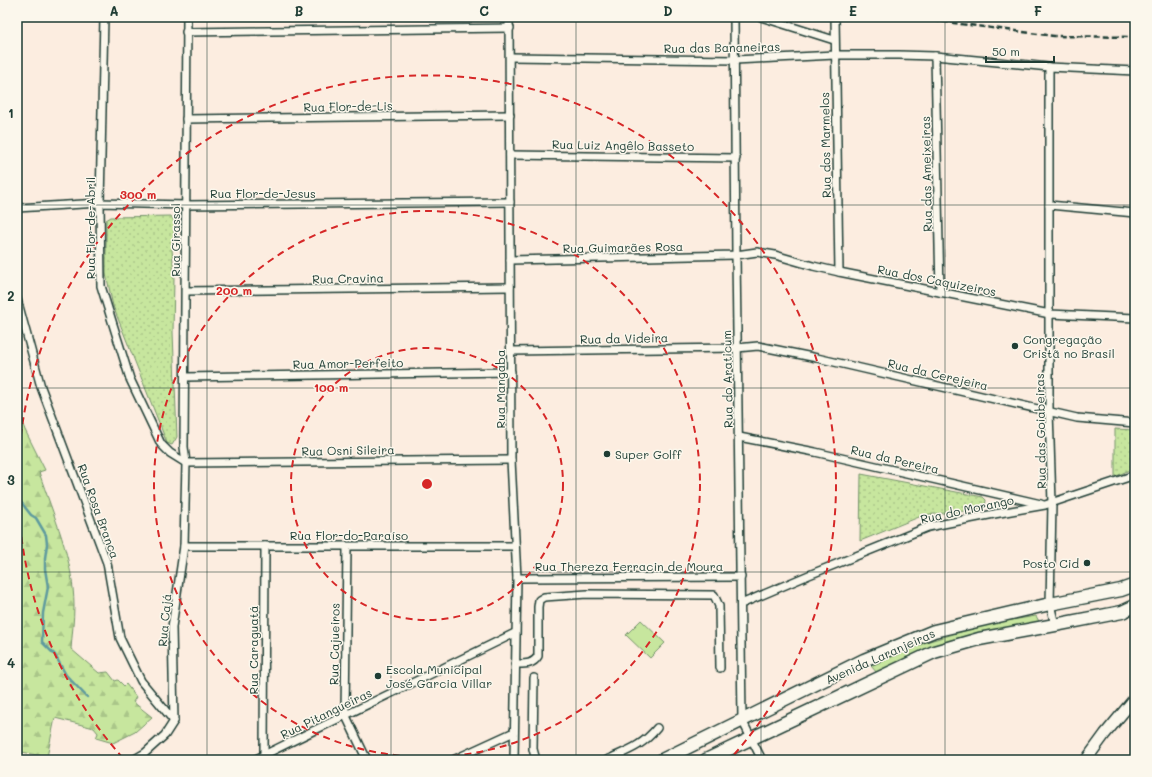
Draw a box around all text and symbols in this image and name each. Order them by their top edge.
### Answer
text: A [109,2,119,19]
text: B [295,2,304,19]
text: C [479,2,489,19]
text: D [663,2,673,19]
text: E [849,2,857,19]
text: F [1034,2,1042,19]
street label: Rua das Bananeiras [664,38,781,56]
scale bar [986,38,1054,64]
text: 50 m [992,43,1020,59]
street label: Rua dos Marmelos [816,92,834,198]
street label: Rua Flor-de-Lis [303,97,393,115]
text: 1 [8,104,14,121]
street label: Rua das Ameixeiras [917,116,935,232]
street label: Rua Luiz Angêlo Basseto [552,136,694,154]
street label: Rua Flor-de-Abril [82,177,98,279]
street label: Rua Flor-de-Jesus [210,185,316,201]
text: 300 m [120,186,156,202]
street label: Rua Girassol [167,203,183,277]
street label: Rua Guimarães Rosa [563,238,683,256]
street label: Rua dos Caquizeiros [876,261,998,299]
street label: Rua Cravina [312,269,384,287]
text: 200 m [216,282,252,298]
text: 2 [7,287,15,304]
street label: Rua da Videira [580,329,668,347]
street label: Rua do Araticum [718,330,736,428]
place label: Congregação Cristã no Brasil [1023,331,1115,361]
marker: Congregação Cristã no Brasil [1010,341,1020,351]
street label: Rua Mangaba [492,350,508,428]
street label: Rua Amor-Perfeito [293,354,403,372]
street label: Rua da Cerejeira [886,355,990,393]
street label: Rua das Goiabeiras [1031,373,1049,489]
text: 100 m [314,379,348,395]
street label: Rua Osni Sileira [301,441,395,459]
street label: Rua da Pereira [849,441,941,477]
place label: Super Golff [615,446,682,462]
marker: Super Golff [602,449,612,459]
street label: Rua Rosa Branca [74,461,124,561]
text: 3 [7,471,15,488]
centre of rings [420,477,434,491]
street label: Rua do Morango [919,491,1015,527]
street label: Rua Flor-do-Paraíso [290,527,408,543]
place label: Posto Cid [1023,555,1079,571]
street label: Rua Thereza Ferracin de Moura [535,558,723,574]
marker: Posto Cid [1082,558,1092,568]
street label: Rua Cajá [154,593,174,647]
street label: Rua Cajueiros [325,603,343,685]
street label: Rua Caraguatá [245,606,261,694]
street label: Avenida Laranjeiras [823,625,938,687]
text: 4 [7,654,15,671]
place label: Escola Municipal José Garcia Villar [386,661,492,691]
marker: Escola Municipal José Garcia Villar [373,671,383,681]
street label: Rua Pitangueiras [278,684,375,742]

